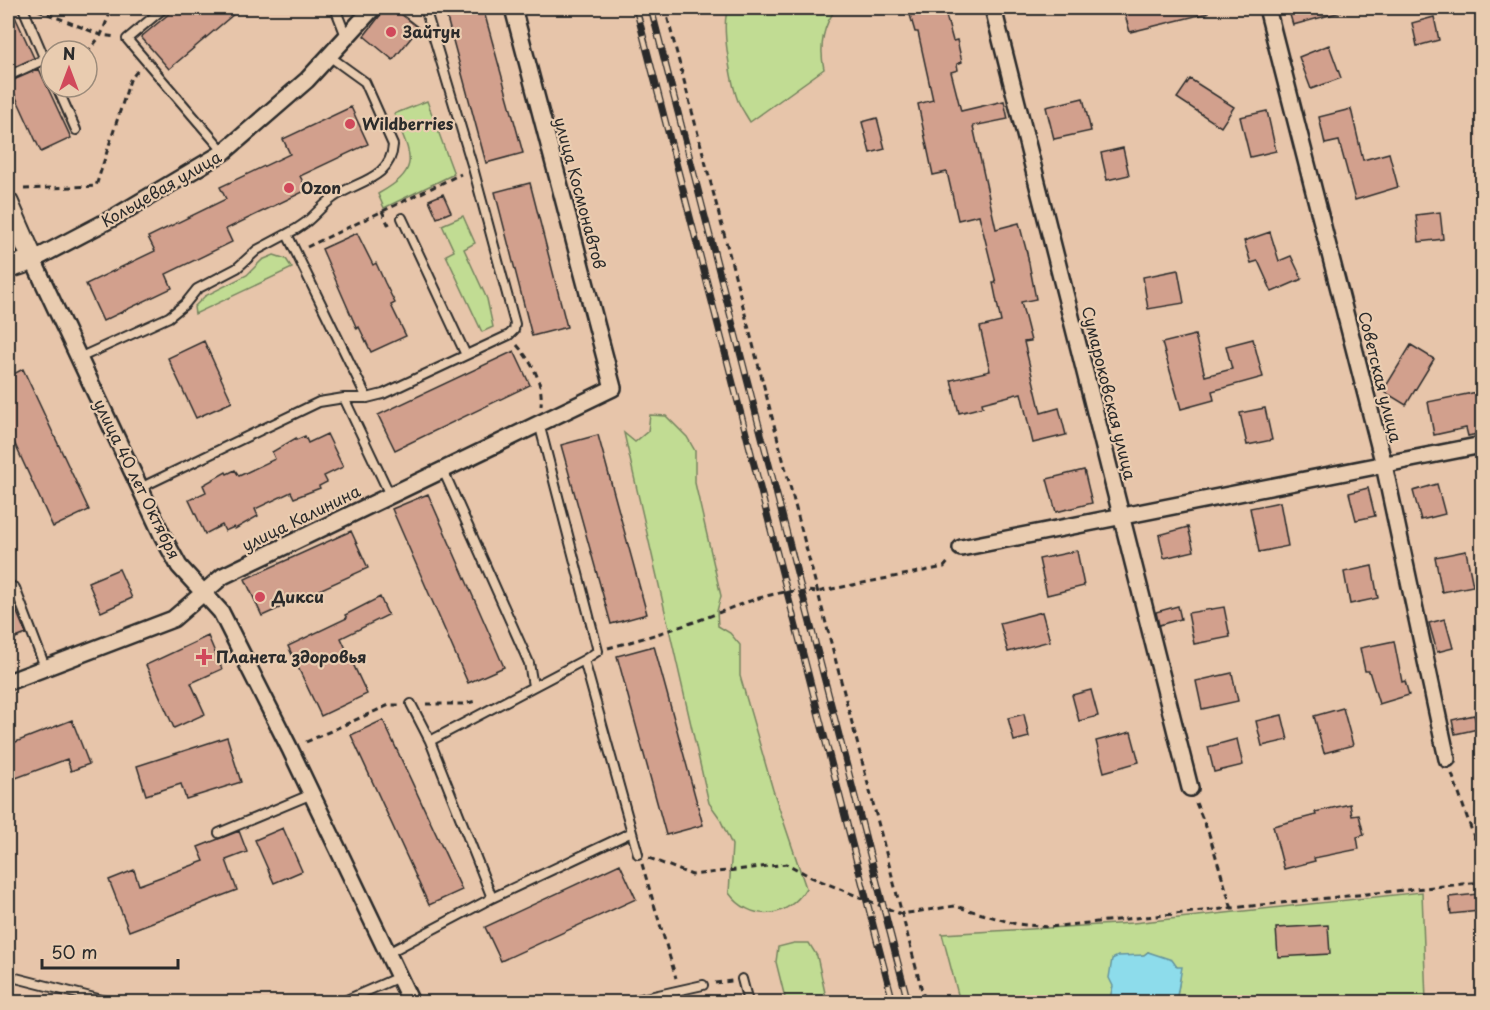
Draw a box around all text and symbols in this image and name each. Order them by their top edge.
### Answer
place label: Зайтун [402,19,461,43]
marker: Зайтун [384,25,398,39]
north arrow [39,39,99,99]
text: N [63,41,75,65]
place label: Wildberries [362,111,454,135]
street label: улица Космонавтов [549,114,613,271]
marker: Wildberries [343,117,357,131]
street label: Кольцевая улица [96,144,225,232]
place label: Ozon [301,175,341,199]
marker: Ozon [282,181,296,195]
street label: Сумароковская улица [1077,303,1143,482]
street label: Советская улица [1353,309,1409,445]
street label: улица 40 лет Октября [89,394,187,563]
street label: улица Калинина [237,478,364,556]
place label: Дикси [271,584,324,608]
marker: Дикси [253,590,267,604]
place label: Планета здоровья [216,644,367,668]
marker: Планета здоровья [197,650,211,664]
scale bar [42,932,178,970]
text: 50 m [51,938,98,965]

